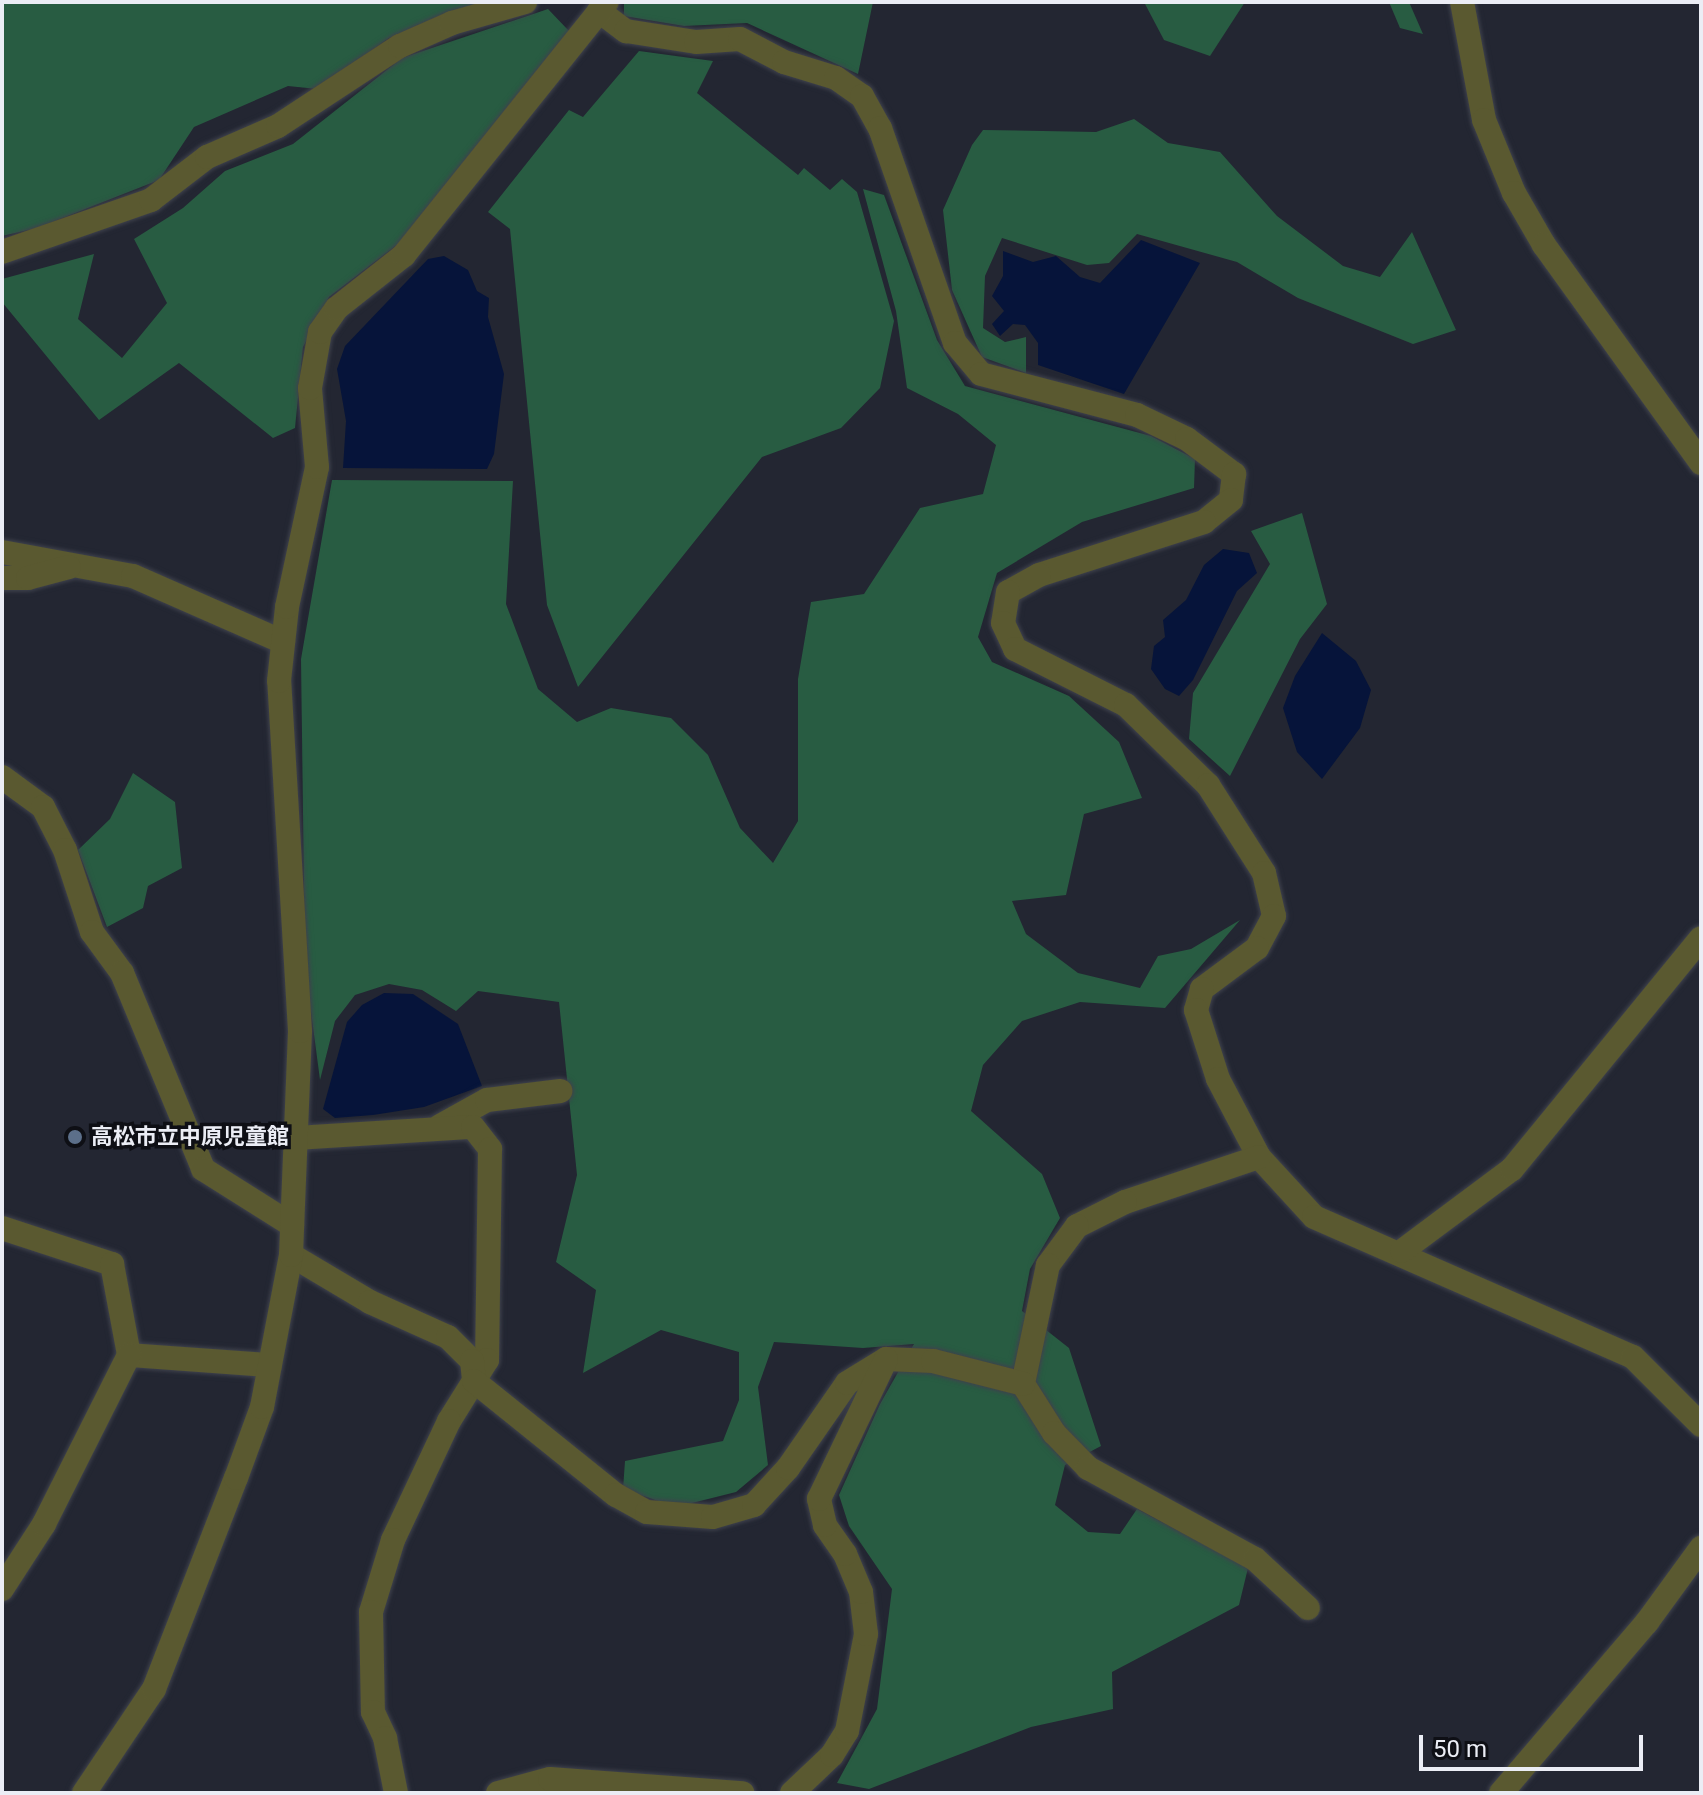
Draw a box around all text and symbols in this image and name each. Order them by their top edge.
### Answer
place label: 高松市立中原児童館 [91,1124,289,1150]
marker: 高松市立中原児童館 [66,1128,84,1146]
scale bar [1423,1719,1647,1769]
text: 50 m [1433,1735,1487,1763]

